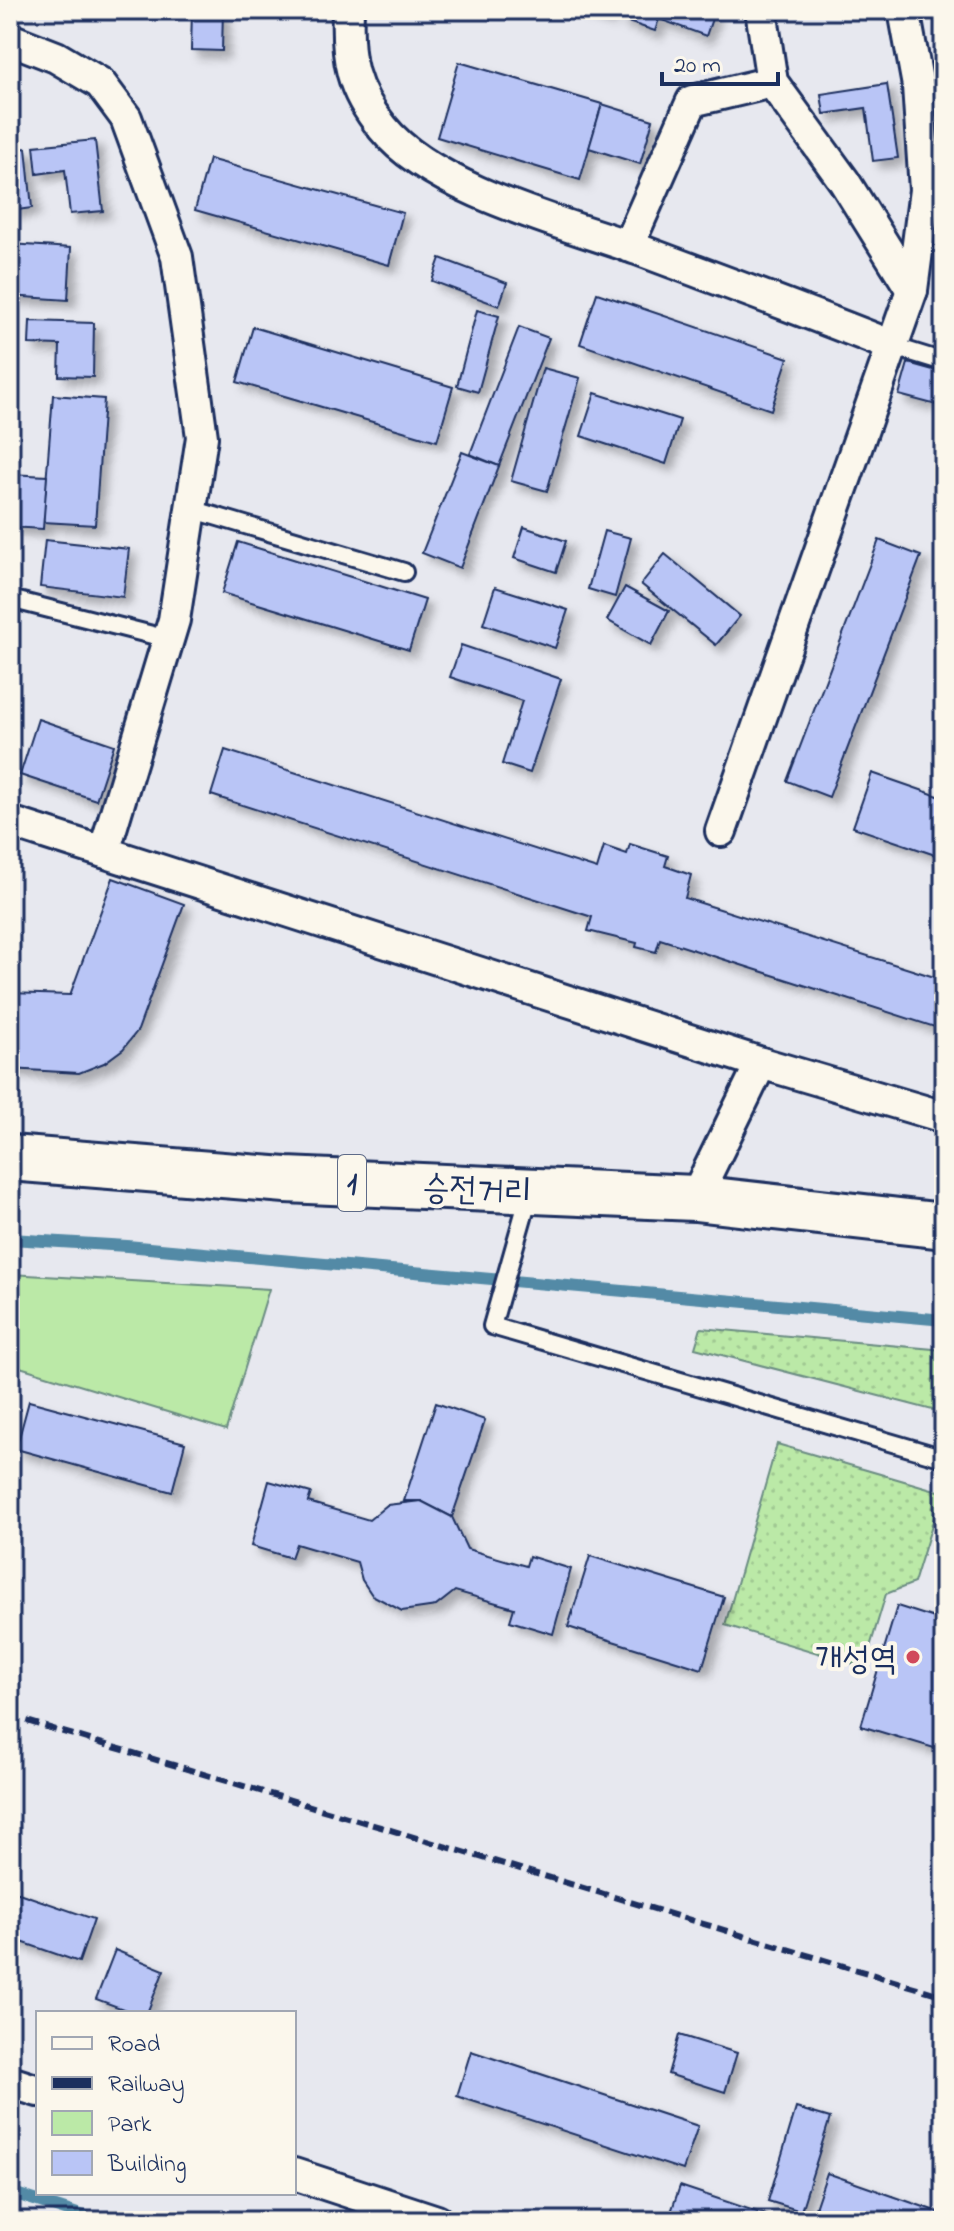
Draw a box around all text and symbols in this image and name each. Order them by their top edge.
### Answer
scale bar [662,36,778,86]
text: 20 m [674,49,721,84]
road number: 1 [338,1155,366,1211]
street label: 승전거리 [421,1165,532,1219]
place label: 개성역 [815,1636,897,1686]
marker: 개성역 [904,1648,922,1666]
legend [36,2011,296,2195]
text: Road [108,2028,161,2063]
text: Railway [108,2068,185,2104]
text: Park [108,2108,152,2143]
text: Building [107,2148,187,2183]

